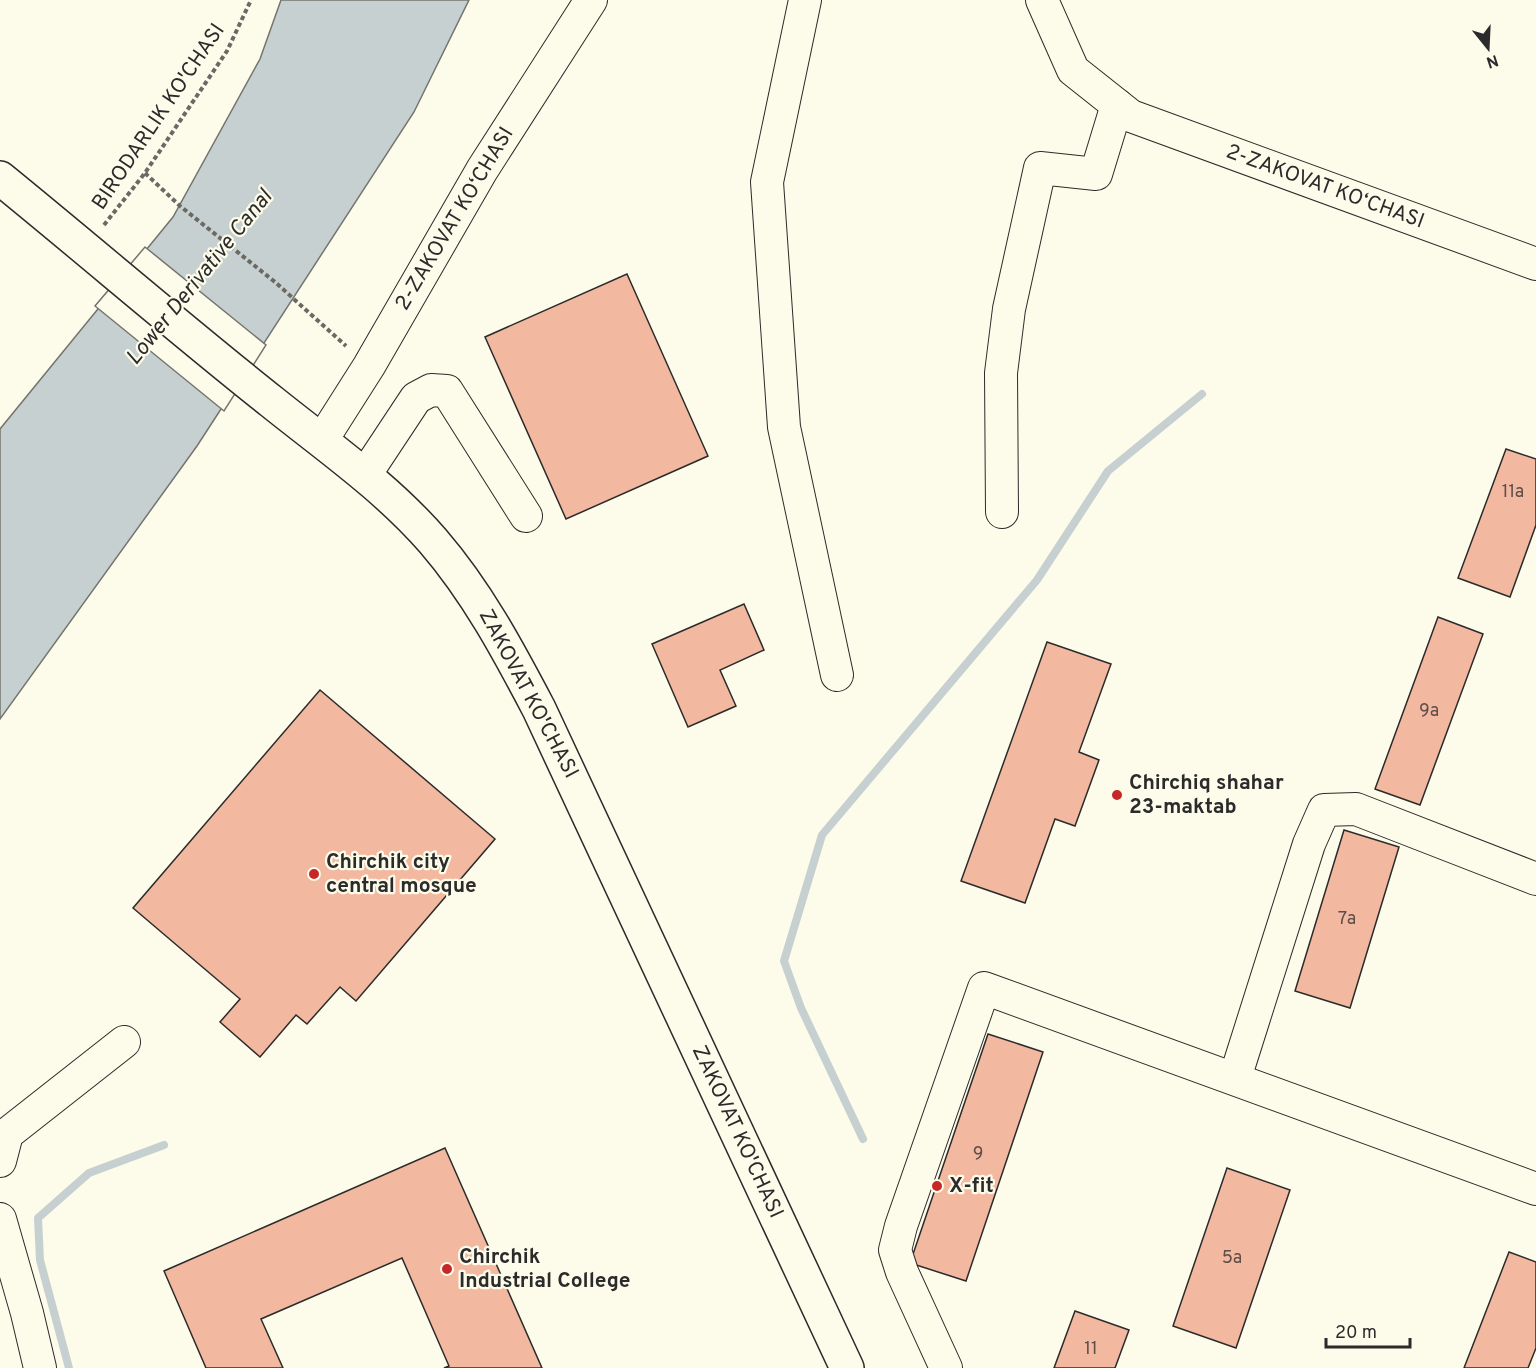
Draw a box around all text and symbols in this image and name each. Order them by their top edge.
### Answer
north arrow [1458,18,1518,78]
street label: BIRODARLIK KO'CHASI [87,19,231,215]
text: N [1483,49,1501,72]
street label: 2-ZAKOVAT KO‘CHASI [390,122,520,316]
street label: 2-ZAKOVAT KO‘CHASI [1222,139,1428,235]
water label: Lower Derivative Canal [121,184,280,371]
house number: 11a [1502,481,1524,504]
street label: ZAKOVAT KO'CHASI [472,605,584,783]
house number: 9a [1419,700,1439,723]
place label: Chirchiq shahar 23-maktab [1129,770,1284,821]
marker: Chirchiq shahar 23-maktab [1110,788,1124,802]
place label: Chirchik city central mosque [326,849,477,900]
marker: Chirchik city central mosque [307,867,321,881]
house number: 7a [1338,908,1356,931]
street label: ZAKOVAT KO'CHASI [685,1041,789,1223]
house number: 9 [973,1143,983,1166]
place label: X-fit [949,1173,994,1200]
marker: X-fit [930,1179,944,1193]
place label: Chirchik Industrial College [459,1244,631,1295]
house number: 5a [1222,1247,1242,1270]
marker: Chirchik Industrial College [440,1262,454,1276]
scale bar [1326,1311,1410,1349]
text: 20 m [1335,1322,1377,1345]
house number: 11 [1084,1338,1098,1361]

